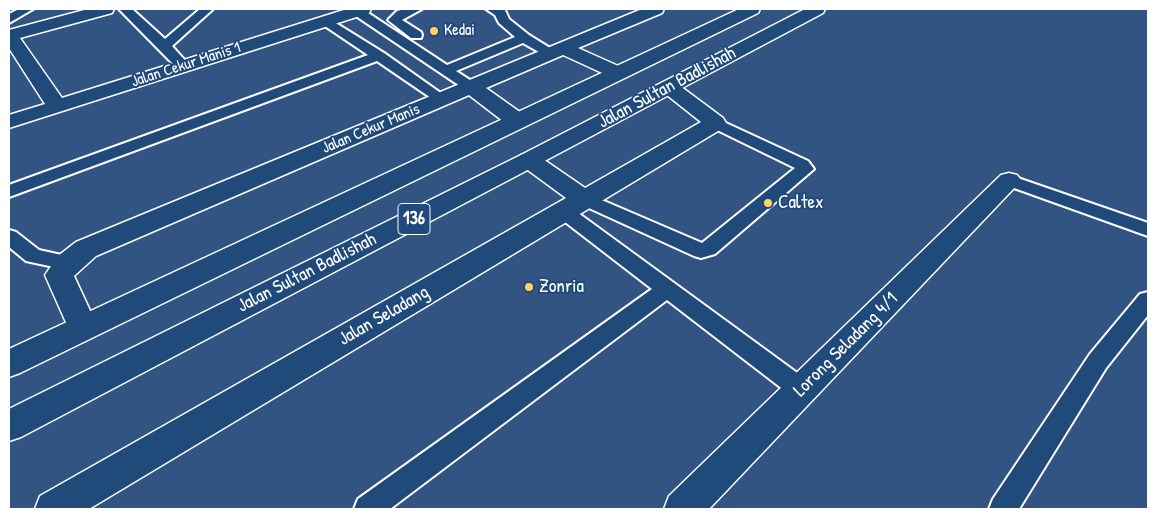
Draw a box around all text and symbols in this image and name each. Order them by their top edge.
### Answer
place label: Kedai [444,21,475,41]
marker: Kedai [428,25,440,37]
street label: Jalan Cekur Manis 1 [129,38,243,92]
street label: Jalan Sultan Badlishah [594,42,740,134]
street label: Jalan Cekur Manis [319,100,423,158]
place label: Caltex [778,192,824,214]
marker: Caltex [762,197,774,209]
road number: 136 [398,203,430,234]
street label: Jalan Sultan Badlishah [234,228,380,318]
place label: Zonria [539,276,584,298]
street label: Jalan Seladang [335,281,433,351]
marker: Zonria [523,281,535,293]
street label: Lorong Seladang 4/1 [789,288,903,402]

